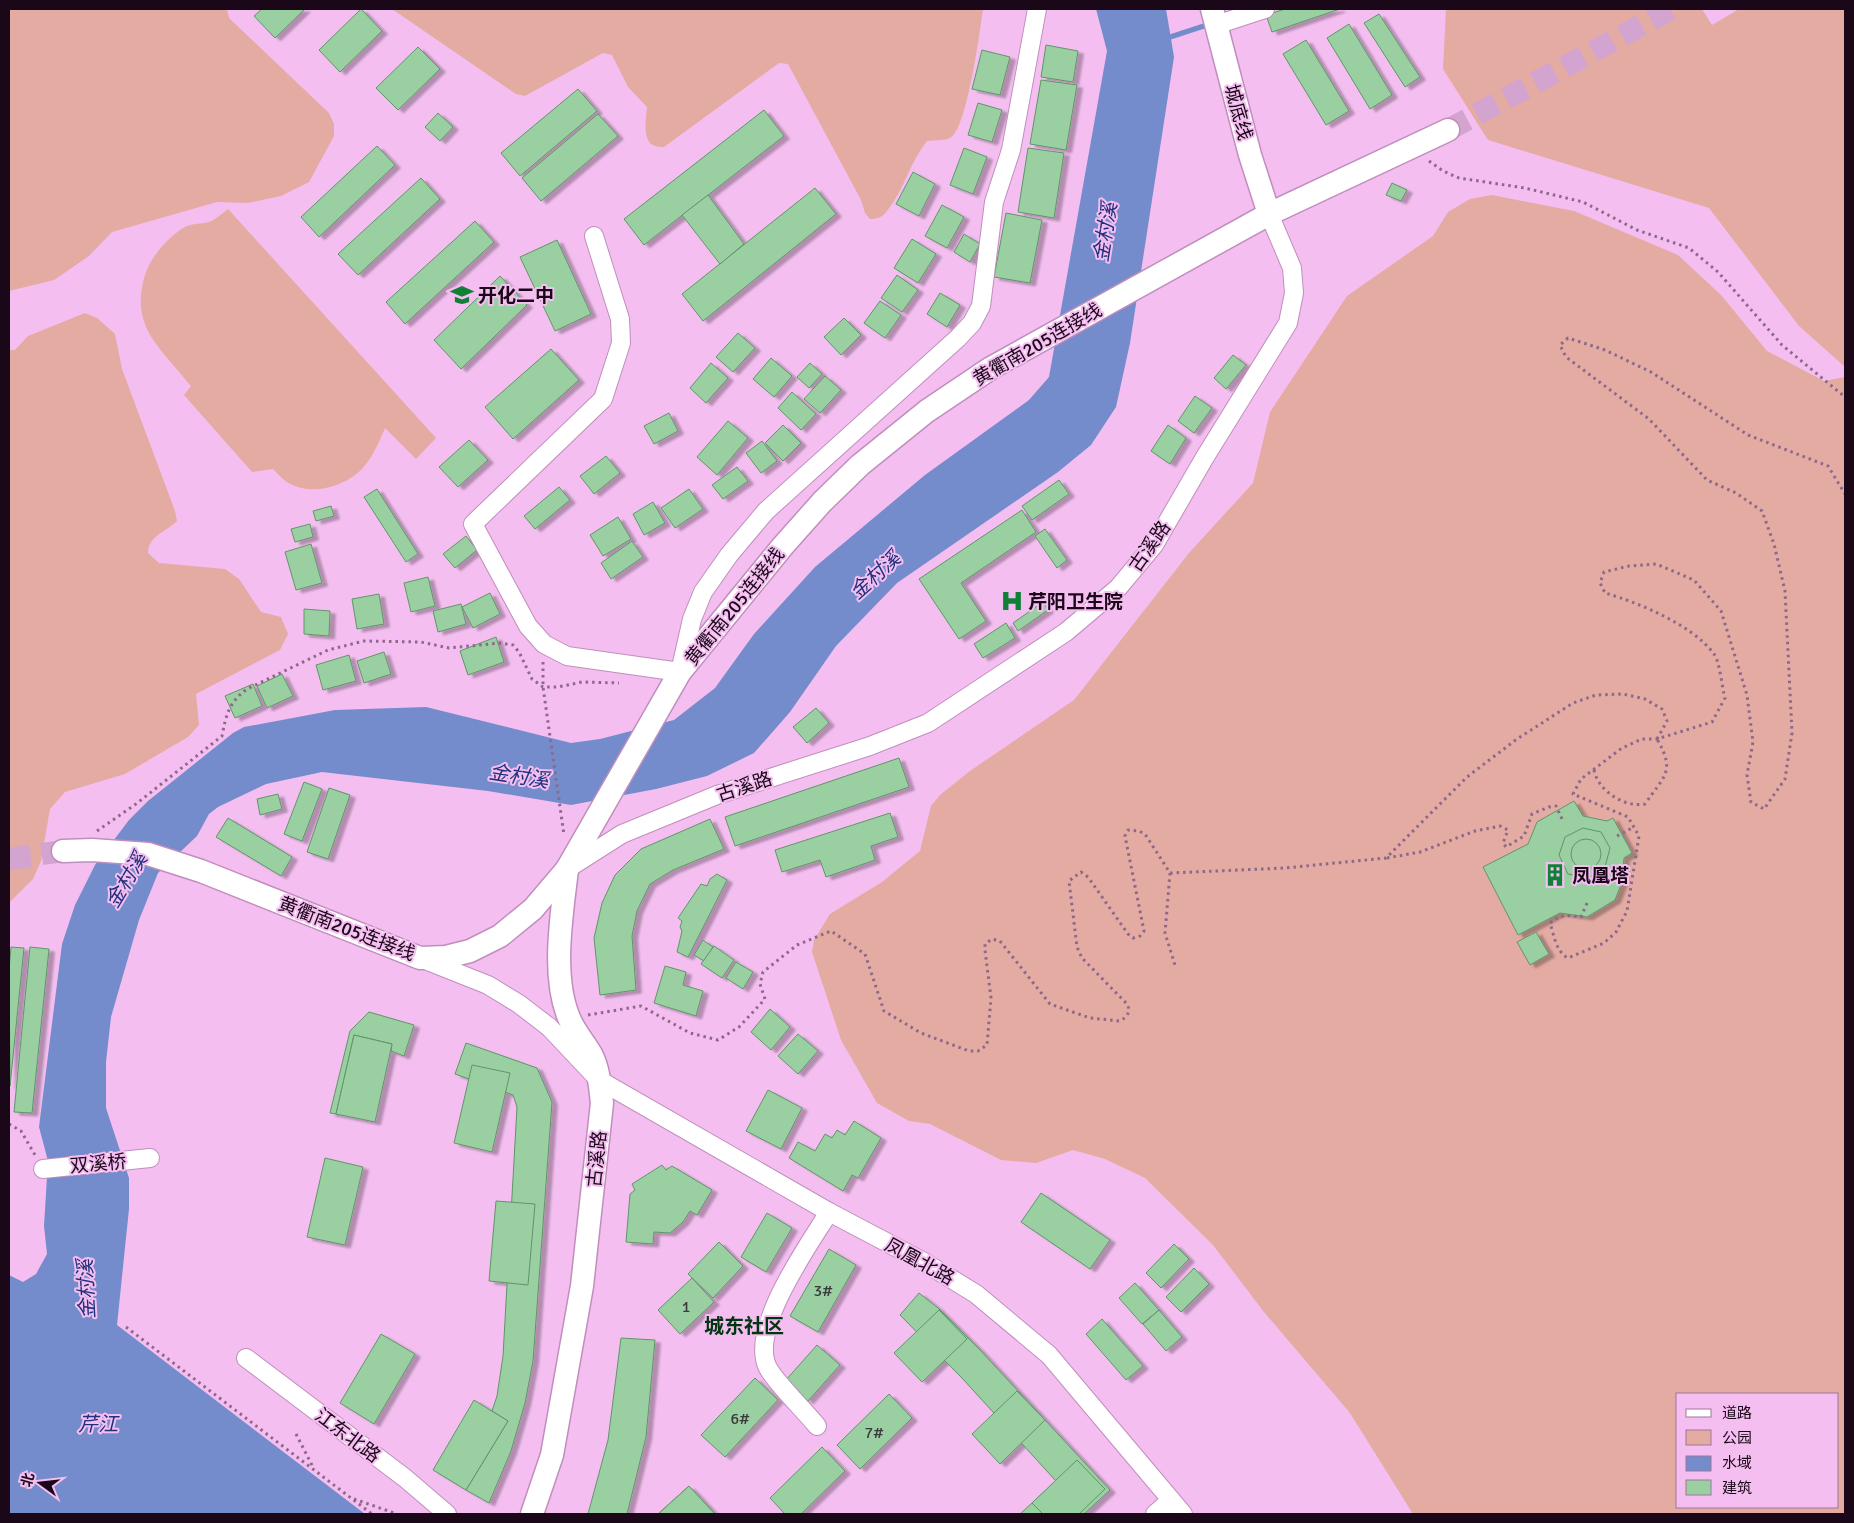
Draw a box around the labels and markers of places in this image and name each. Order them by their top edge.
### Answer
school or university icon: 开化二中 [449,282,475,308]
place label: 开化二中 [478,284,554,308]
hospital icon: 芹阳卫生院 [999,588,1025,614]
place label: 芹阳卫生院 [1028,590,1123,614]
building icon: 凤凰塔 [1542,862,1568,888]
place label: 凤凰塔 [1572,864,1629,888]

